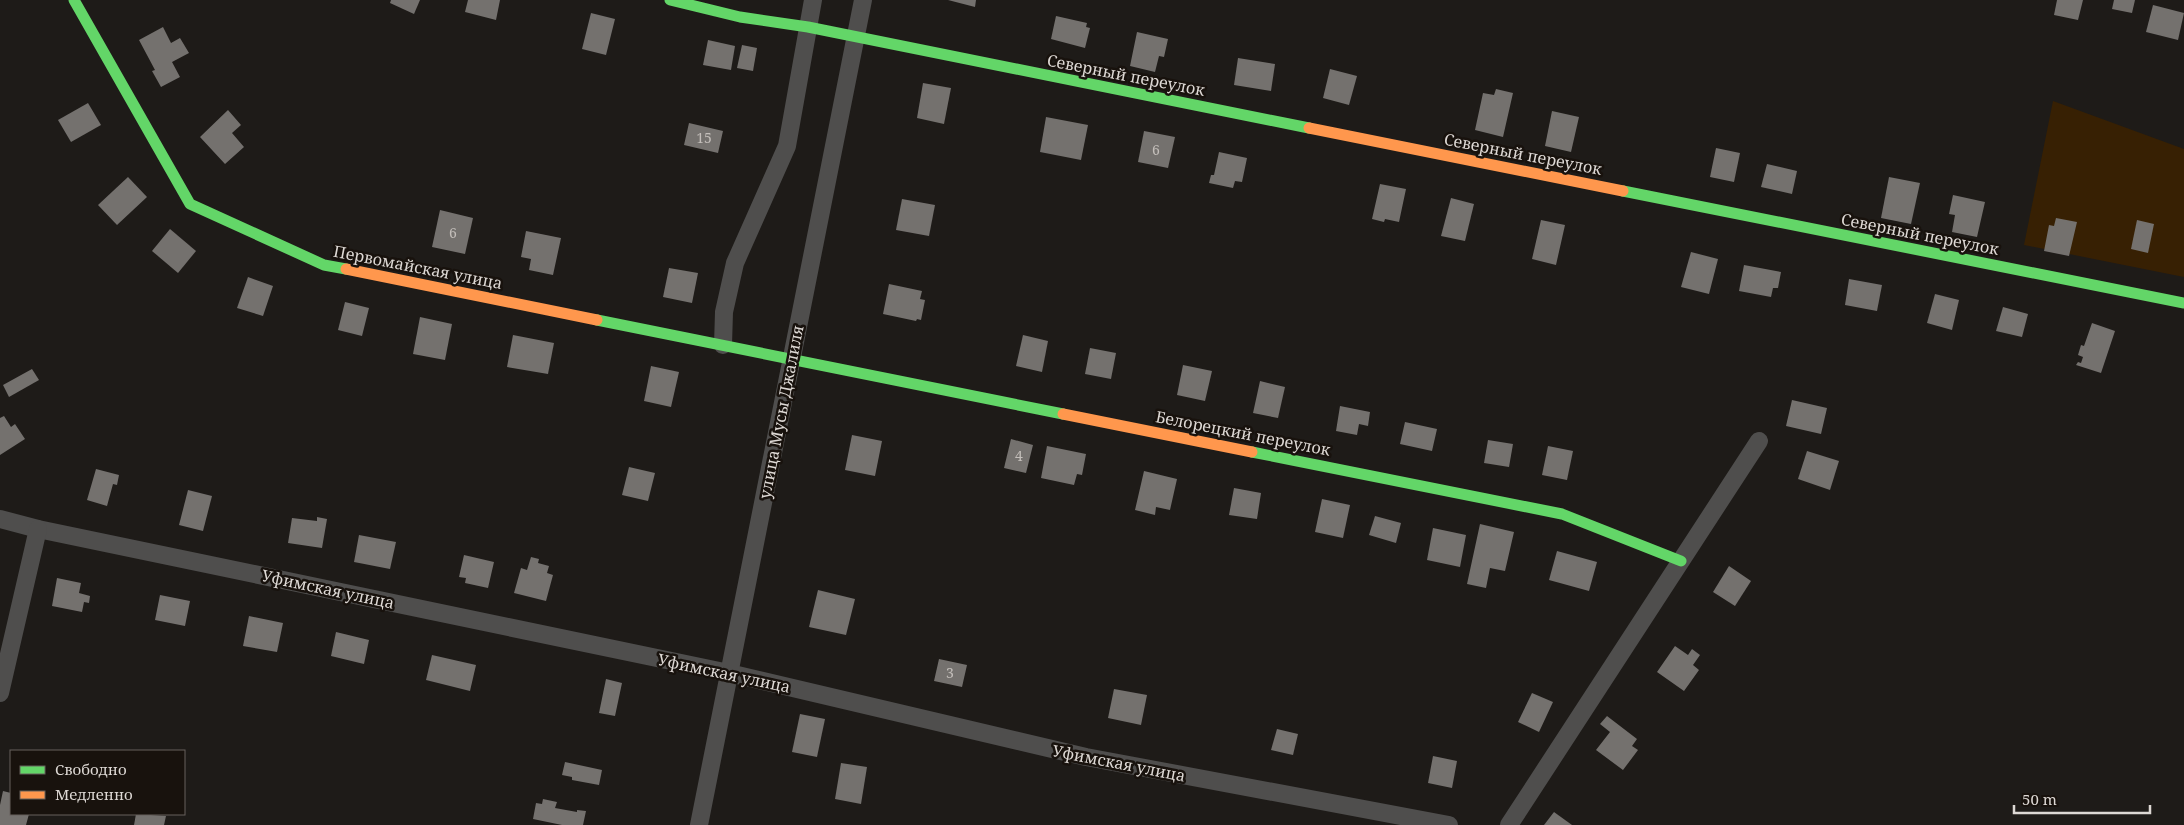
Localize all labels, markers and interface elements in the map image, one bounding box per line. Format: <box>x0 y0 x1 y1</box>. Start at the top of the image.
street label: Северный переулок <box>1045 49 1207 101</box>
house number: 15 <box>696 128 712 147</box>
street label: Северный переулок <box>1442 128 1604 180</box>
house number: 6 <box>1152 140 1160 159</box>
street label: Северный переулок <box>1839 208 2001 260</box>
house number: 6 <box>449 223 457 242</box>
street label: Первомайская улица <box>332 240 504 294</box>
street label: улица Мусы Джалиля <box>753 323 809 501</box>
street label: Белорецкий переулок <box>1154 405 1333 461</box>
house number: 4 <box>1015 446 1023 465</box>
street label: Уфимская улица <box>260 564 396 614</box>
street label: Уфимская улица <box>656 648 792 698</box>
house number: 3 <box>946 663 954 682</box>
street label: Уфимская улица <box>1051 739 1187 787</box>
legend <box>10 750 185 815</box>
text: Свободно <box>55 759 127 779</box>
scale bar <box>2014 782 2150 814</box>
text: Медленно <box>55 784 133 804</box>
text: 50 m <box>2022 789 2057 809</box>

